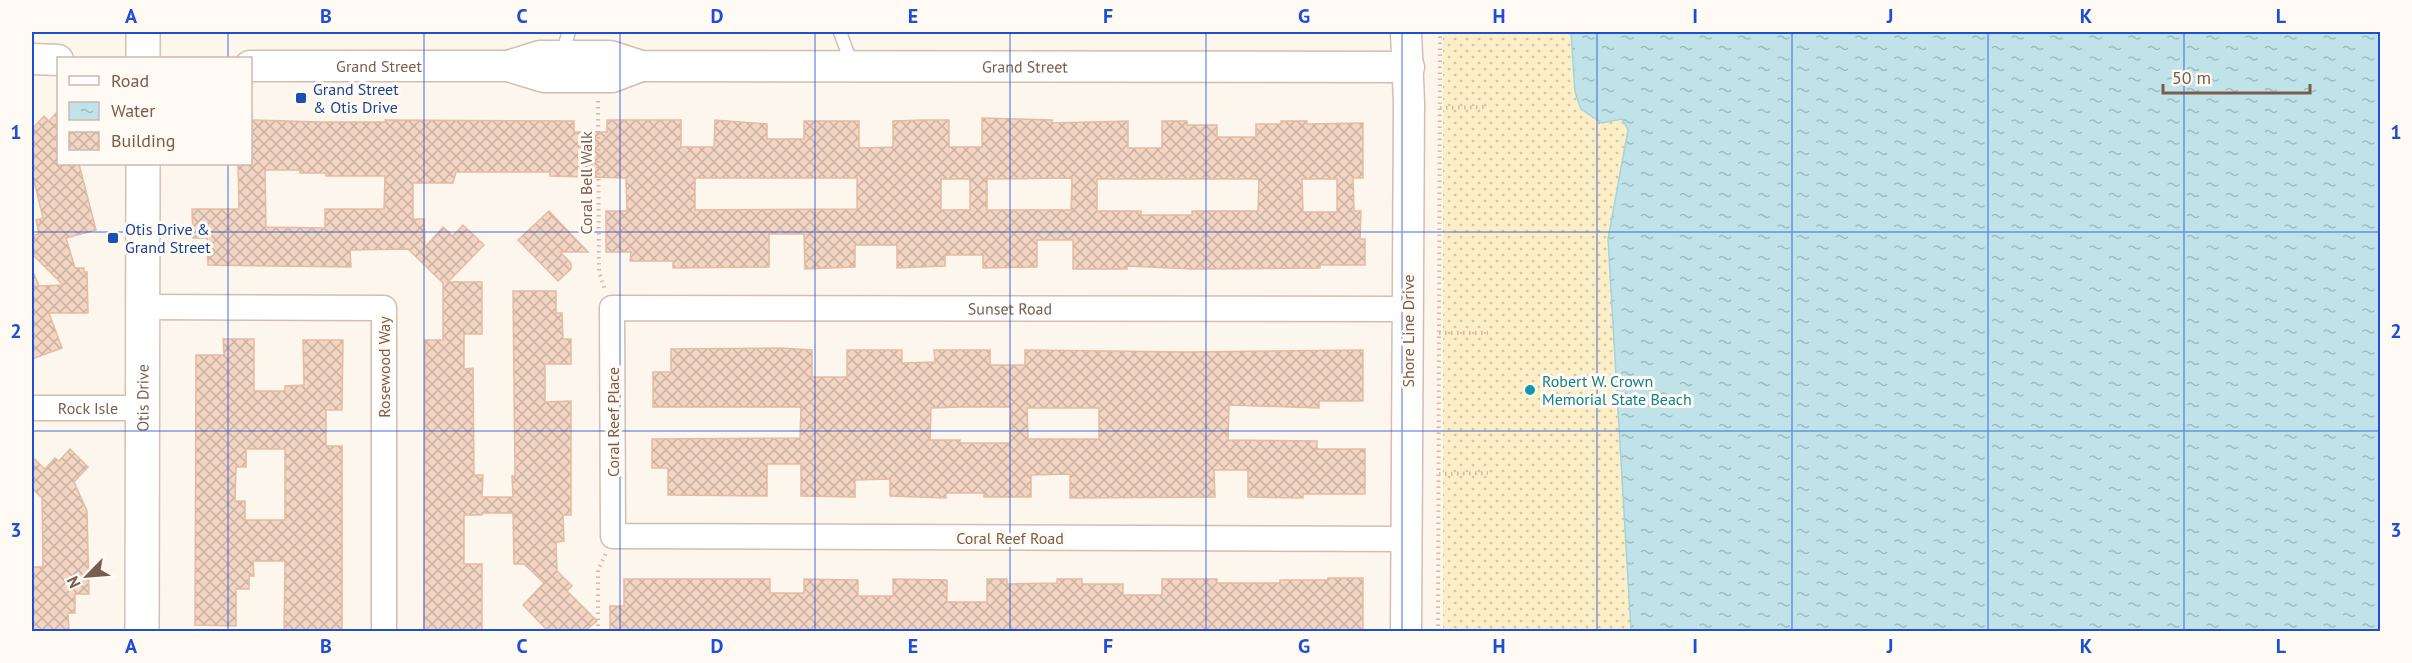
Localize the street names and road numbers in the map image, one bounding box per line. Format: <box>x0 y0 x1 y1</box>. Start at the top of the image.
street label: Grand Street <box>336 56 422 76</box>
street label: Grand Street <box>982 56 1068 77</box>
street label: Coral Bell Walk <box>576 131 596 235</box>
street label: Shore Line Drive <box>1398 274 1418 388</box>
street label: Sunset Road <box>968 298 1052 319</box>
street label: Rosewood Way <box>374 316 394 418</box>
street label: Otis Drive <box>132 364 153 432</box>
street label: Coral Reef Place <box>603 367 623 477</box>
street label: Rock Isle <box>58 398 118 418</box>
street label: Coral Reef Road <box>956 528 1064 548</box>

